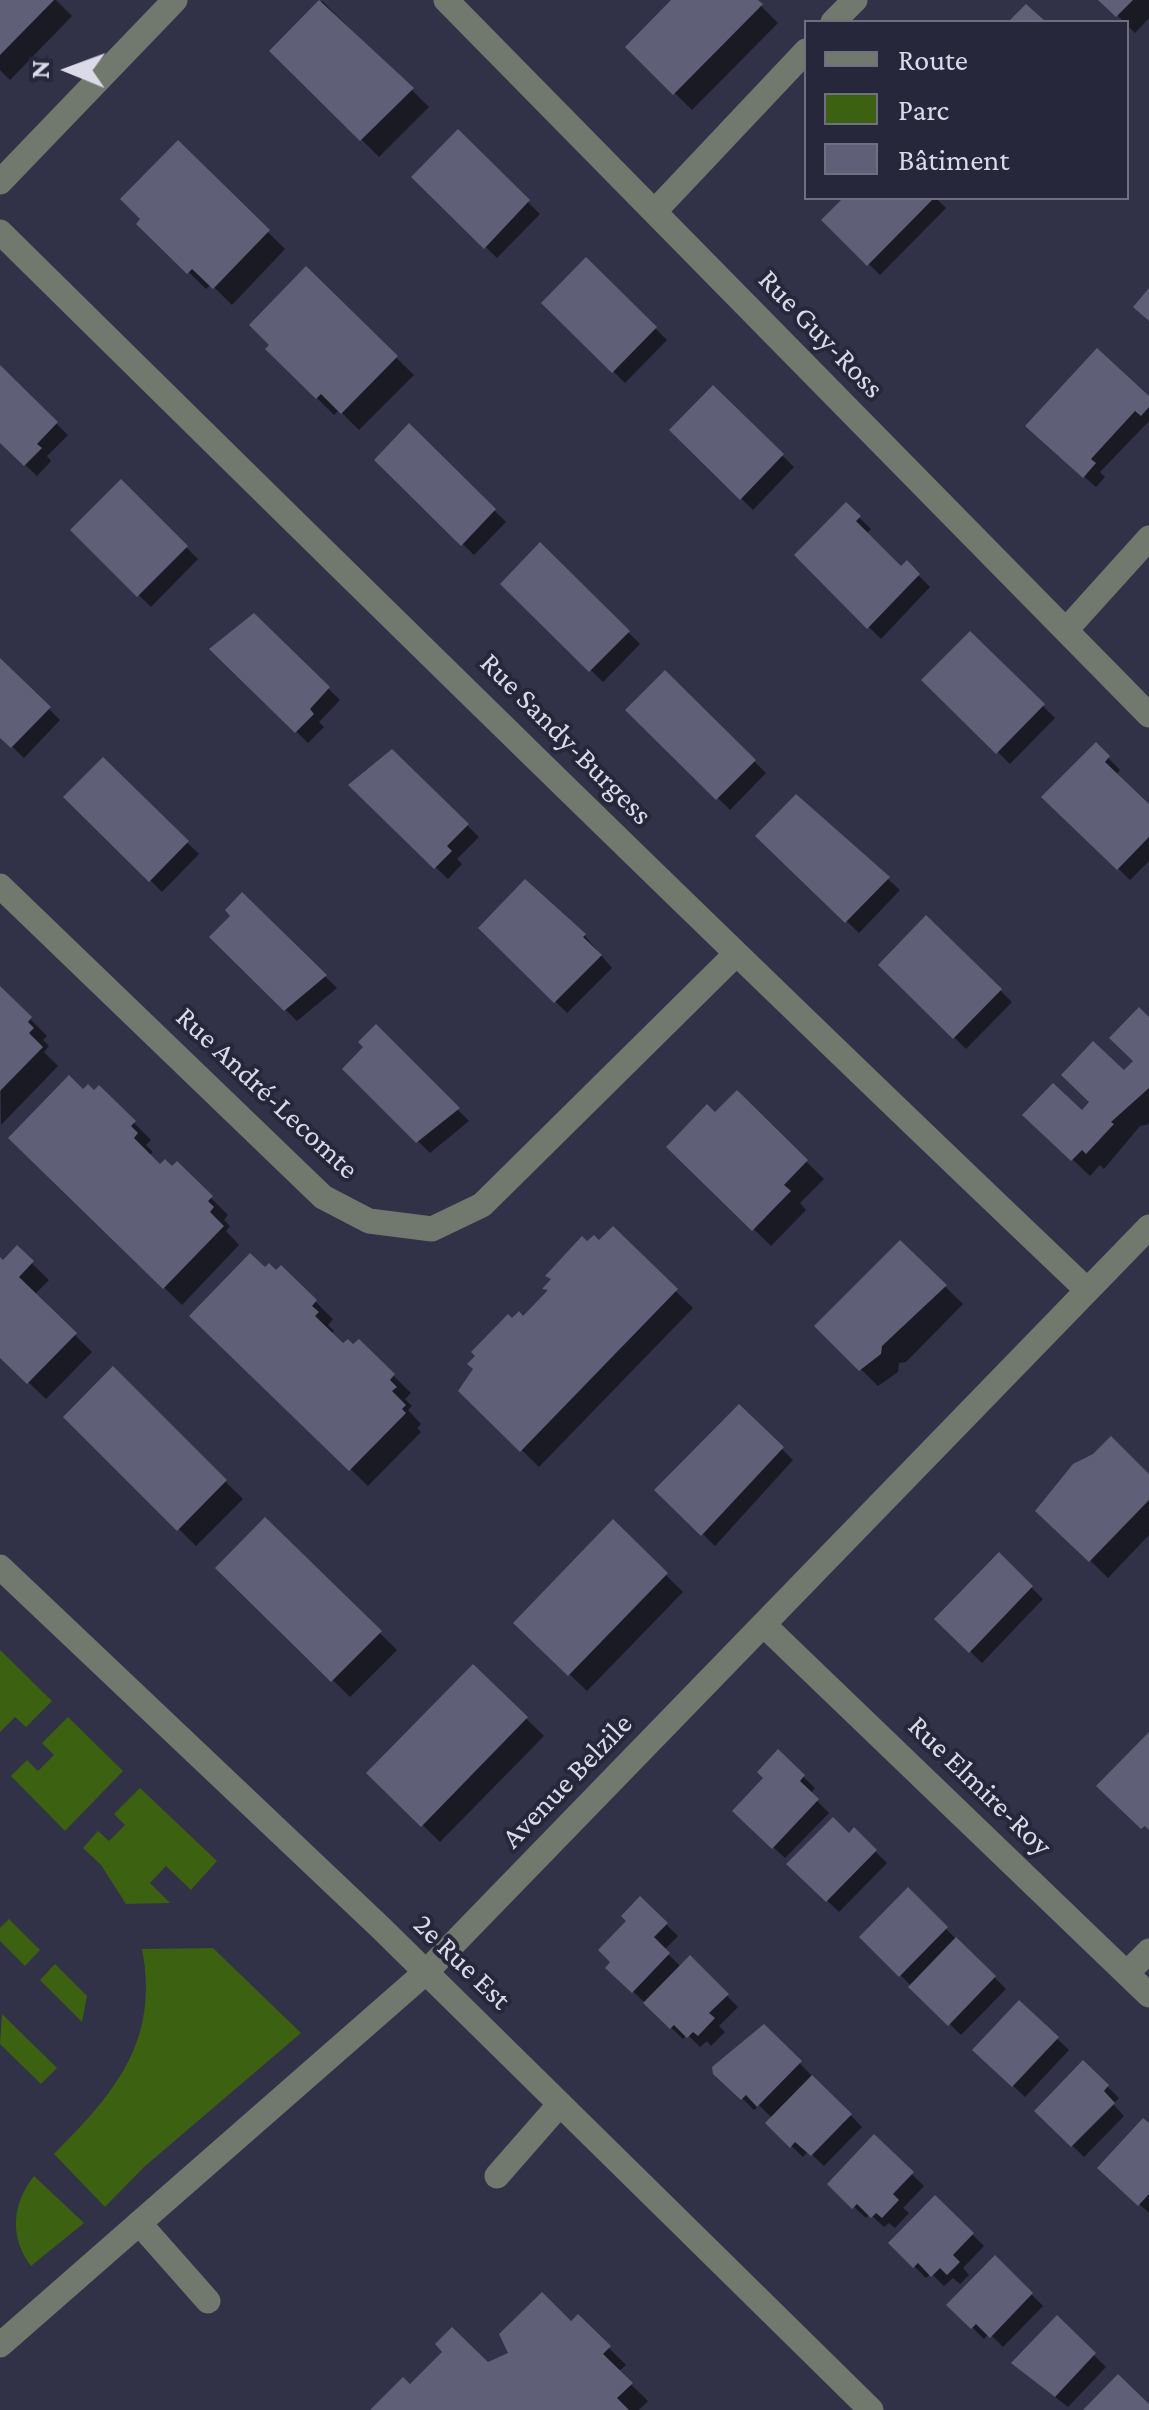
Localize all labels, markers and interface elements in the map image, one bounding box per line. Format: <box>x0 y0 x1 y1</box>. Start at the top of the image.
north arrow <box>20 20 120 120</box>
legend <box>804 20 1129 200</box>
text: Route <box>898 43 968 76</box>
text: N <box>24 60 55 79</box>
text: Parc <box>898 93 949 126</box>
text: Bâtiment <box>898 143 1009 176</box>
street label: Rue Guy-Ross <box>751 262 891 406</box>
street label: Rue Sandy-Burgess <box>472 645 660 833</box>
street label: Rue André-Lecomte <box>168 999 366 1187</box>
street label: Avenue Belzile <box>494 1706 640 1856</box>
street label: Rue Elmire-Roy <box>900 1708 1060 1864</box>
street label: 2e Rue Est <box>406 1907 518 2017</box>

